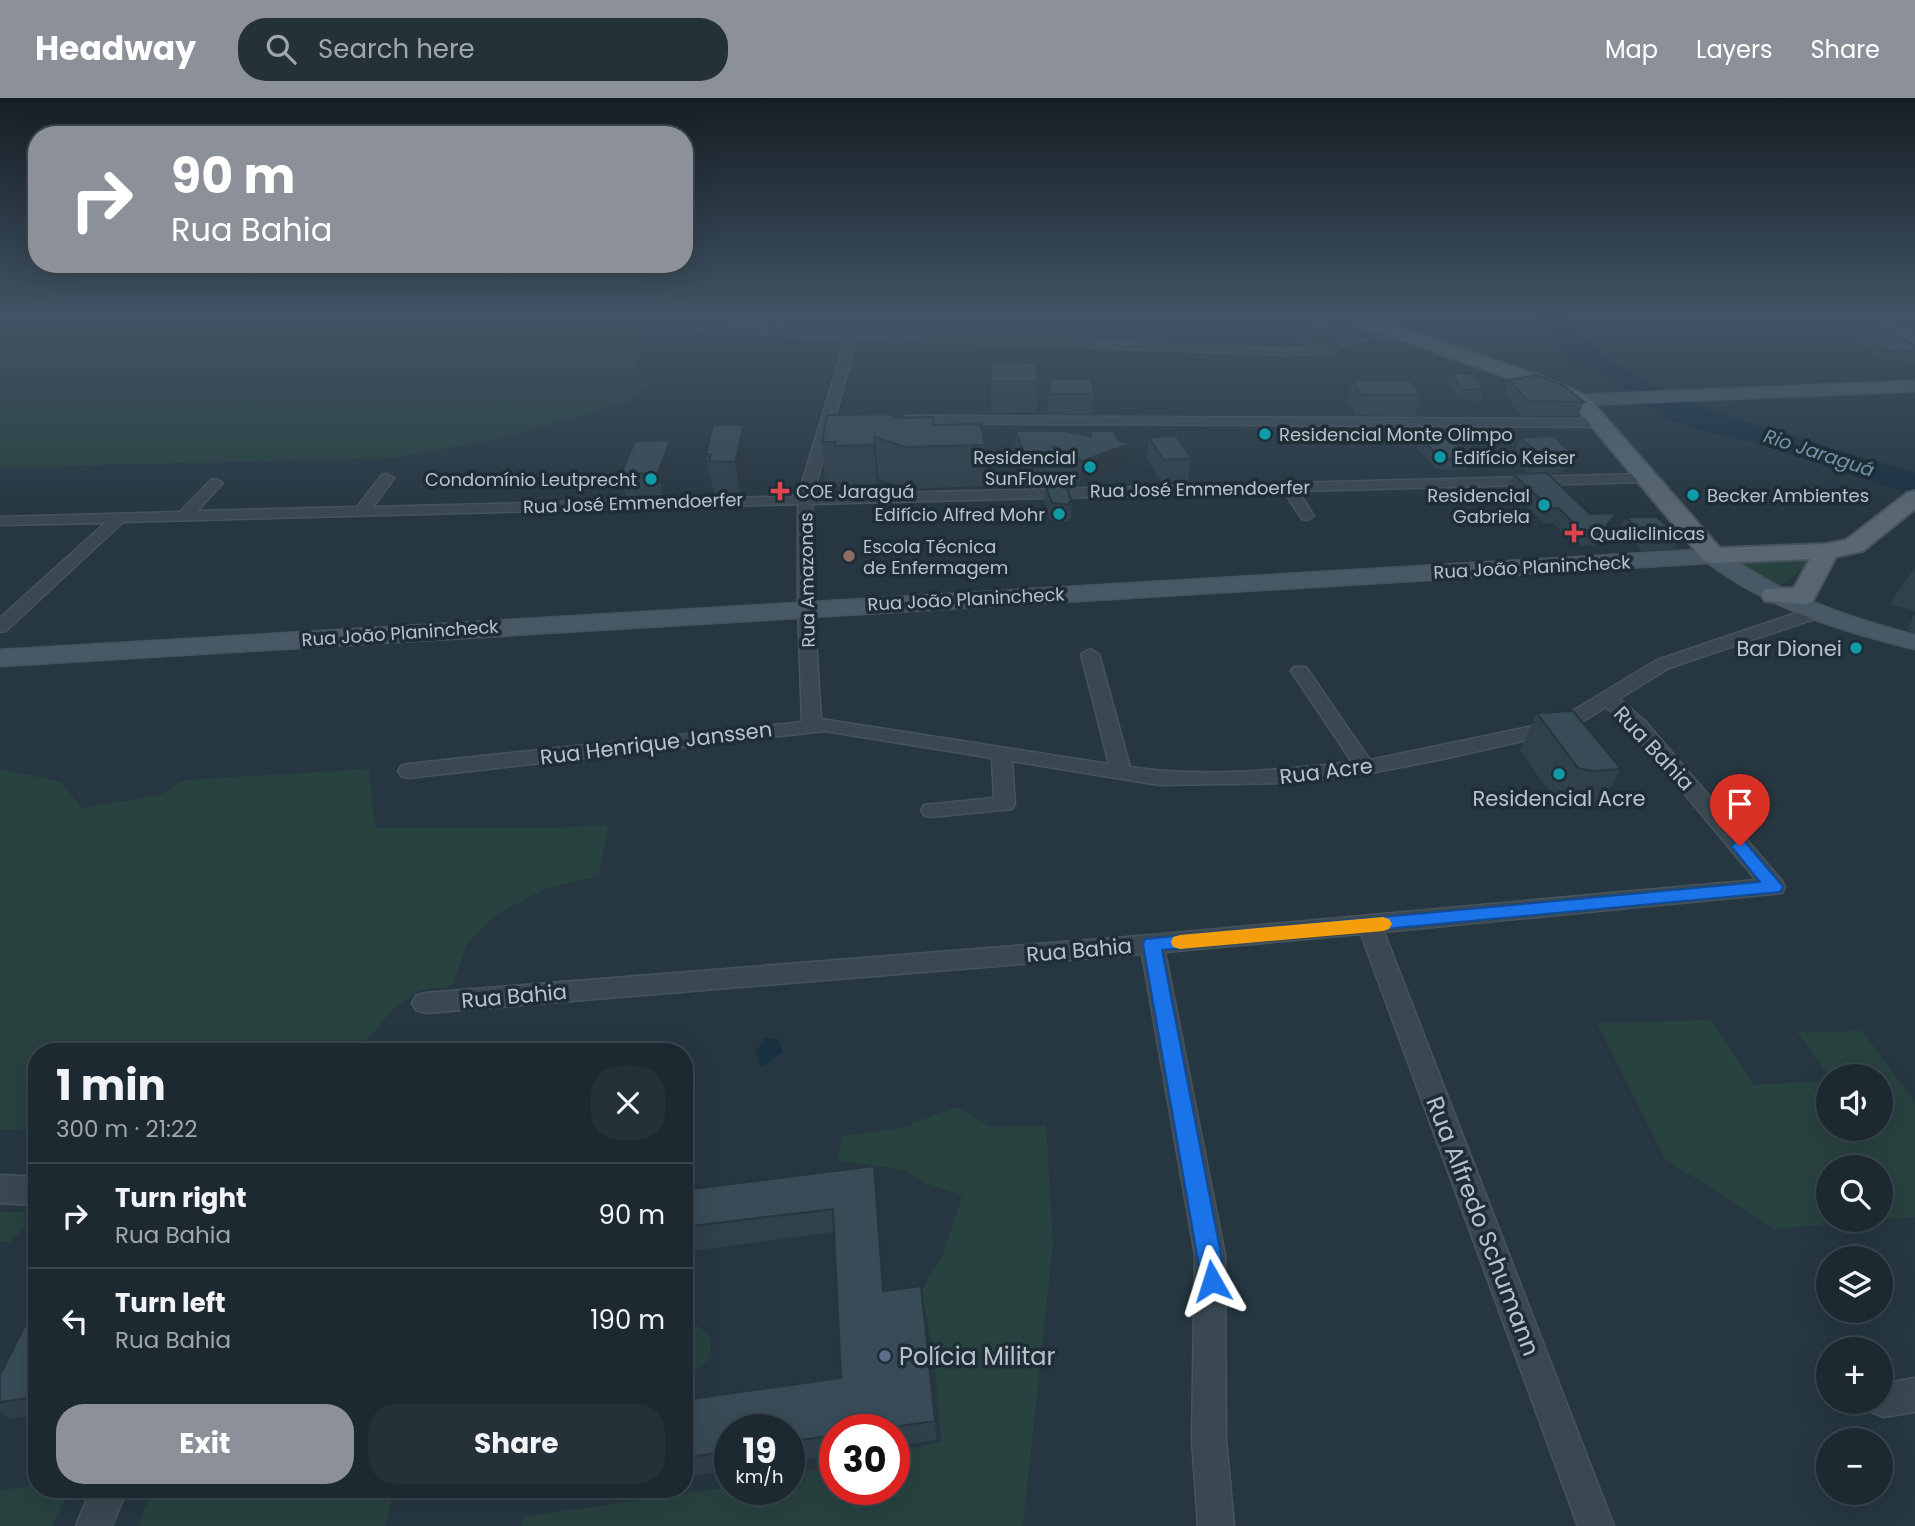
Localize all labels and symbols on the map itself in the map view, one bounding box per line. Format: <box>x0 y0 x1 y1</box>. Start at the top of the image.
place label: Residencial Monte Olimpo <box>1279 422 1513 447</box>
water label: Rio Jaraguá <box>1760 422 1878 484</box>
marker: Residencial Monte Olimpo <box>1257 426 1273 442</box>
place label: Residencial SunFlower <box>973 445 1076 491</box>
place label: Edifício Keiser <box>1454 445 1576 470</box>
marker: Edifício Keiser <box>1432 449 1448 465</box>
marker: Residencial SunFlower <box>1082 459 1098 475</box>
place label: Condomínio Leutprecht <box>425 467 637 492</box>
marker: Condomínio Leutprecht <box>643 471 659 487</box>
street label: Rua José Emmendoerfer <box>1090 475 1311 503</box>
place label: COE Jaraguá <box>796 479 915 504</box>
marker: COE Jaraguá <box>770 481 790 501</box>
place label: Residencial Gabriela <box>1427 483 1530 529</box>
place label: Becker Ambientes <box>1707 483 1869 508</box>
street label: Rua José Emmendoerfer <box>523 487 744 519</box>
marker: Becker Ambientes <box>1685 487 1701 503</box>
marker: Residencial Gabriela <box>1536 497 1552 513</box>
place label: Edifício Alfred Mohr <box>875 502 1045 527</box>
marker: Edifício Alfred Mohr <box>1051 506 1067 522</box>
street label: Rua Amazonas <box>793 512 821 648</box>
place label: Qualiclinicas <box>1590 521 1705 546</box>
marker: Qualiclinicas <box>1564 523 1584 543</box>
place label: Escola Técnica de Enfermagem <box>863 534 1008 580</box>
marker: Escola Técnica de Enfermagem <box>841 548 857 564</box>
street label: Rua João Planincheck <box>1433 549 1632 585</box>
street label: Rua João Planincheck <box>867 581 1066 617</box>
street label: Rua João Planincheck <box>301 614 500 652</box>
place label: Bar Dionei <box>1736 634 1842 663</box>
marker: Bar Dionei <box>1848 640 1864 656</box>
street label: Rua Bahia <box>1607 699 1701 797</box>
street label: Rua Henrique Janssen <box>538 714 774 772</box>
street label: Rua Acre <box>1278 751 1374 791</box>
marker: Residencial Acre <box>1551 766 1567 782</box>
pin <box>1710 774 1770 846</box>
place label: Residencial Acre <box>1472 784 1646 813</box>
street label: Rua Bahia <box>1025 931 1133 969</box>
street label: Rua Bahia <box>460 977 568 1015</box>
street label: Rua Alfredo Schumann <box>1418 1092 1548 1360</box>
position arrow <box>1175 1244 1249 1318</box>
place label: Polícia Militar <box>899 1340 1056 1373</box>
marker: Polícia Militar <box>877 1348 893 1364</box>
speed limit sign: 30 <box>819 1414 910 1505</box>

